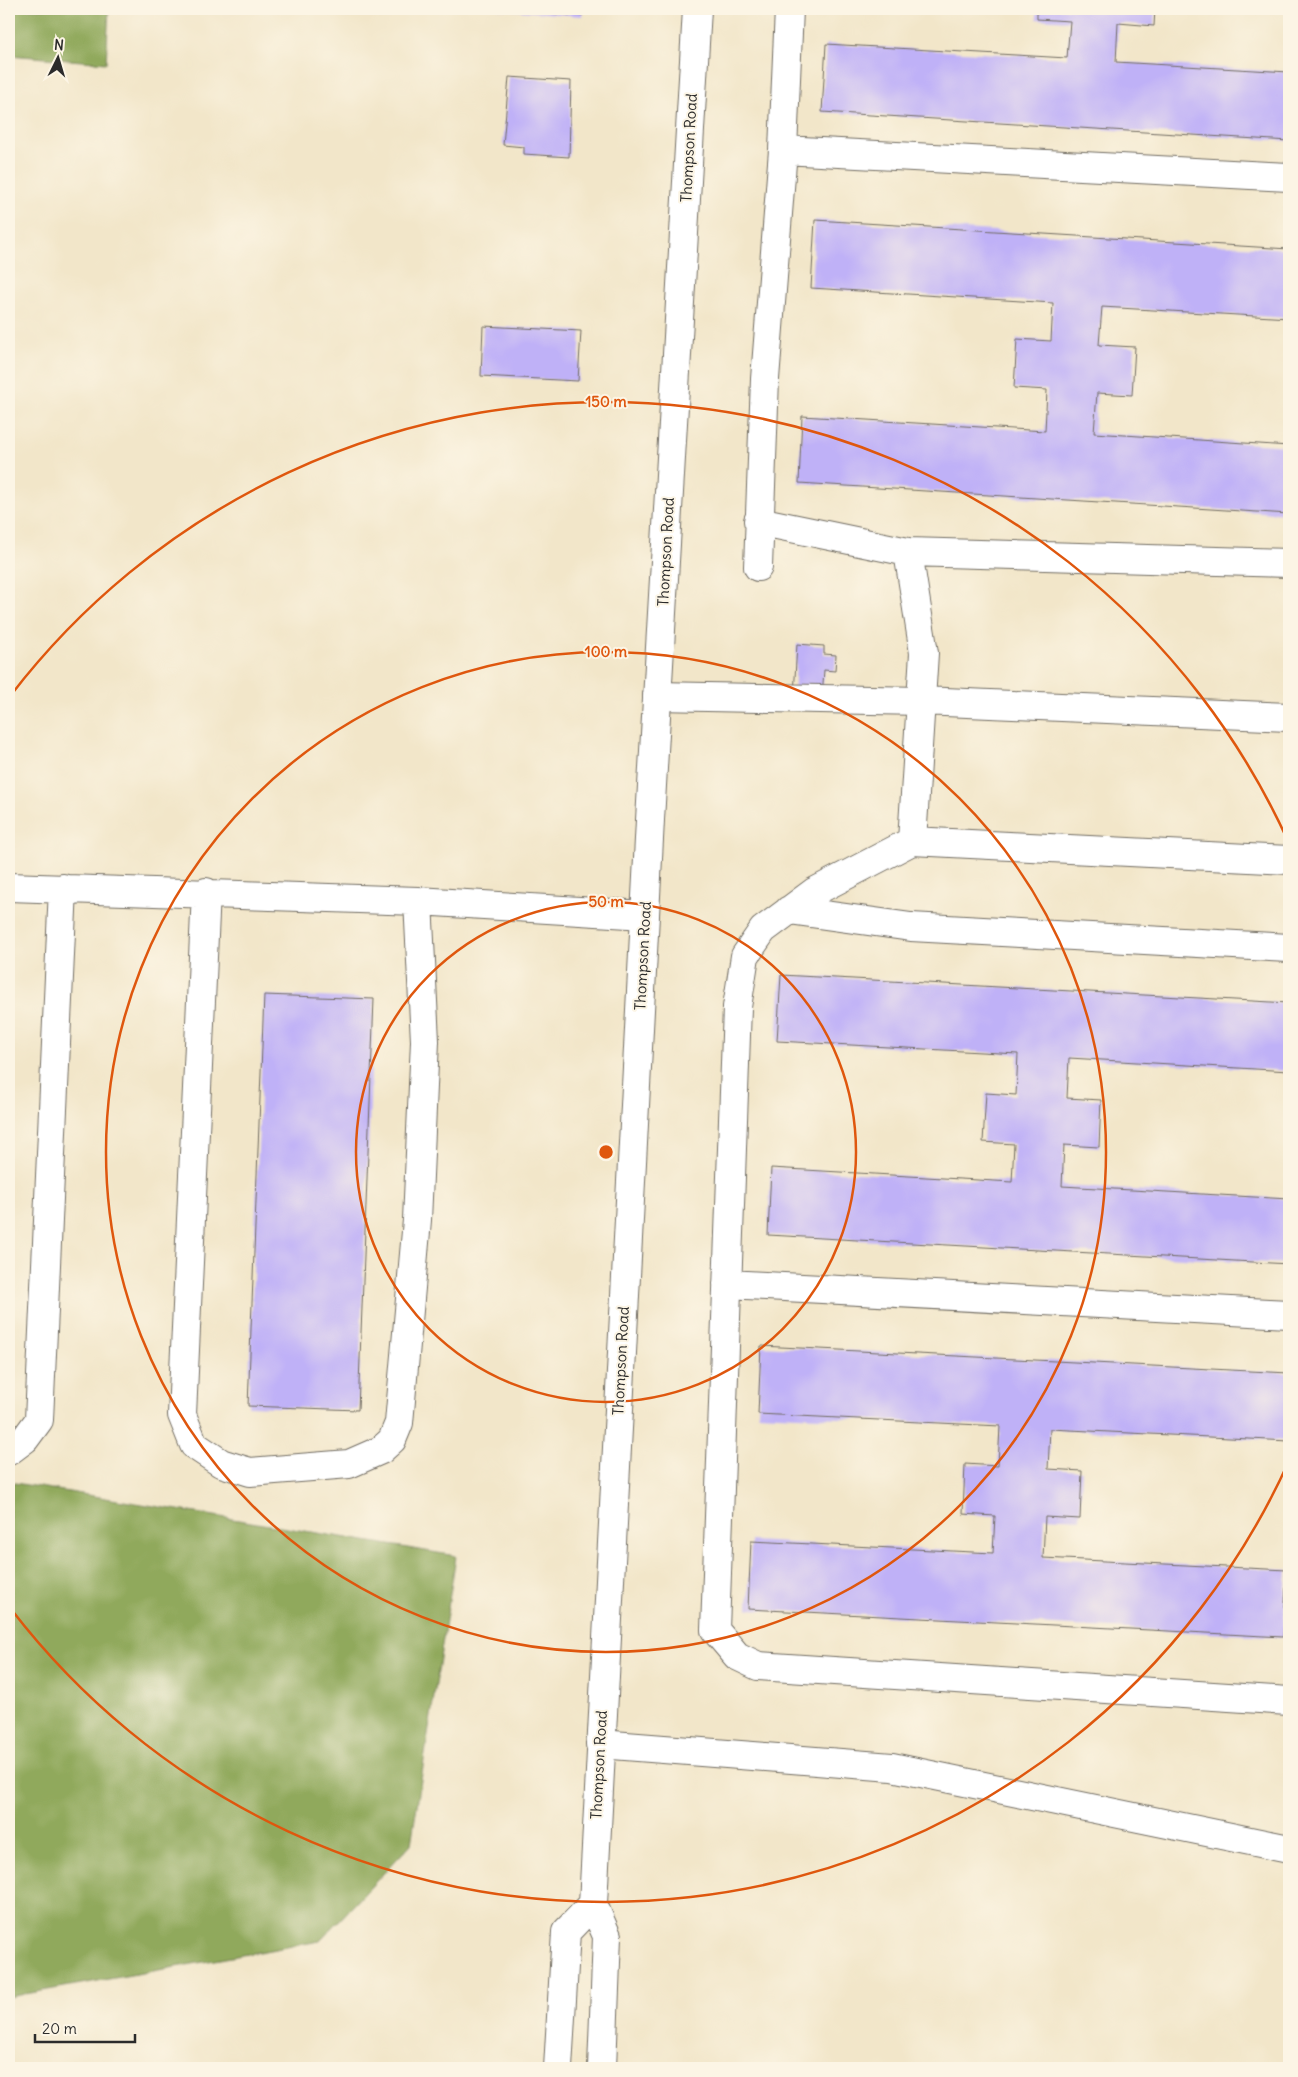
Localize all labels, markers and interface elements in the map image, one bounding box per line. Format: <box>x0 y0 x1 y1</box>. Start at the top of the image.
north arrow <box>32 32 82 82</box>
text: N <box>54 36 65 54</box>
street label: Thompson Road <box>676 93 701 203</box>
text: 150 m <box>585 392 627 411</box>
street label: Thompson Road <box>653 497 678 607</box>
text: 100 m <box>585 642 627 661</box>
text: 50 m <box>588 892 624 911</box>
street label: Thompson Road <box>630 901 655 1011</box>
centre of rings <box>597 1143 615 1161</box>
street label: Thompson Road <box>608 1306 633 1416</box>
street label: Thompson Road <box>586 1710 611 1820</box>
scale bar <box>35 2012 135 2044</box>
text: 20 m <box>42 2019 77 2038</box>

